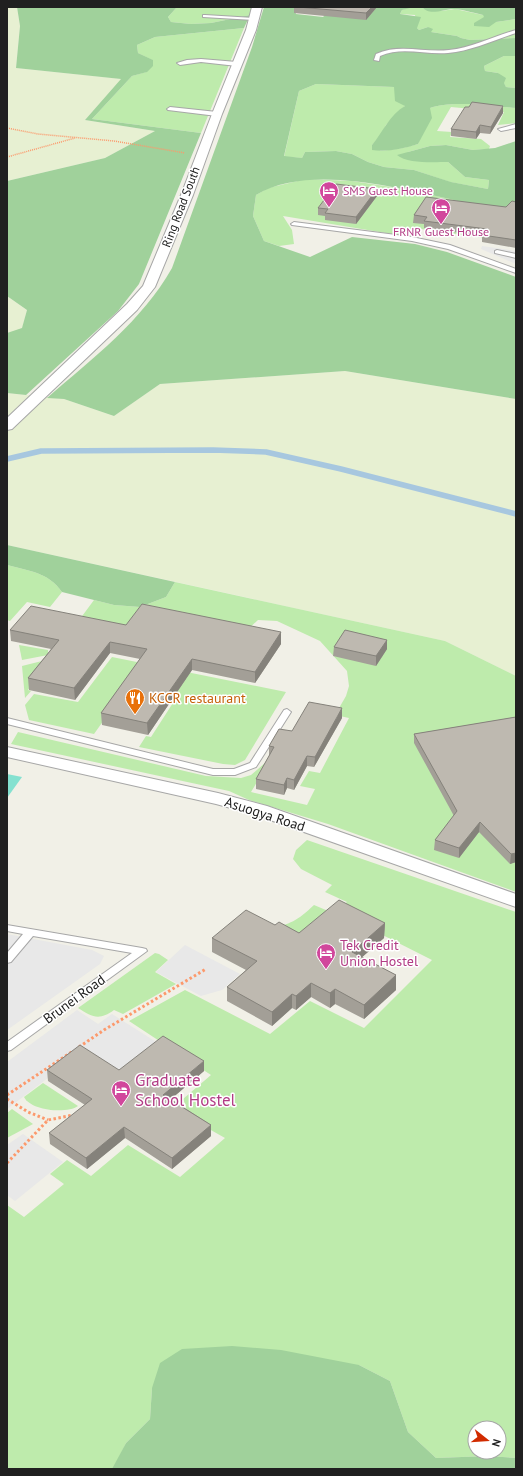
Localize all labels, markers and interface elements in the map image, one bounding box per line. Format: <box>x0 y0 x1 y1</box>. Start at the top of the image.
street label: Ring Road South <box>158 164 203 249</box>
hotel icon: SMS Guest House <box>318 180 340 208</box>
place label: SMS Guest House <box>343 183 433 198</box>
hotel icon: FRNR Guest House <box>430 197 452 225</box>
place label: FRNR Guest House <box>393 224 489 239</box>
restaurant icon: KCCR restaurant <box>124 687 146 715</box>
place label: KCCR restaurant <box>149 689 246 707</box>
street label: Asuogya Road <box>223 793 307 835</box>
place label: Tek Credit Union Hostel <box>340 936 418 970</box>
hotel icon: Tek Credit Union Hostel <box>315 942 337 970</box>
street label: Brunei Road <box>39 970 109 1028</box>
place label: Graduate School Hostel <box>135 1069 236 1111</box>
hotel icon: Graduate School Hostel <box>110 1079 132 1107</box>
north arrow <box>467 1420 507 1460</box>
text: N <box>489 1437 504 1448</box>

